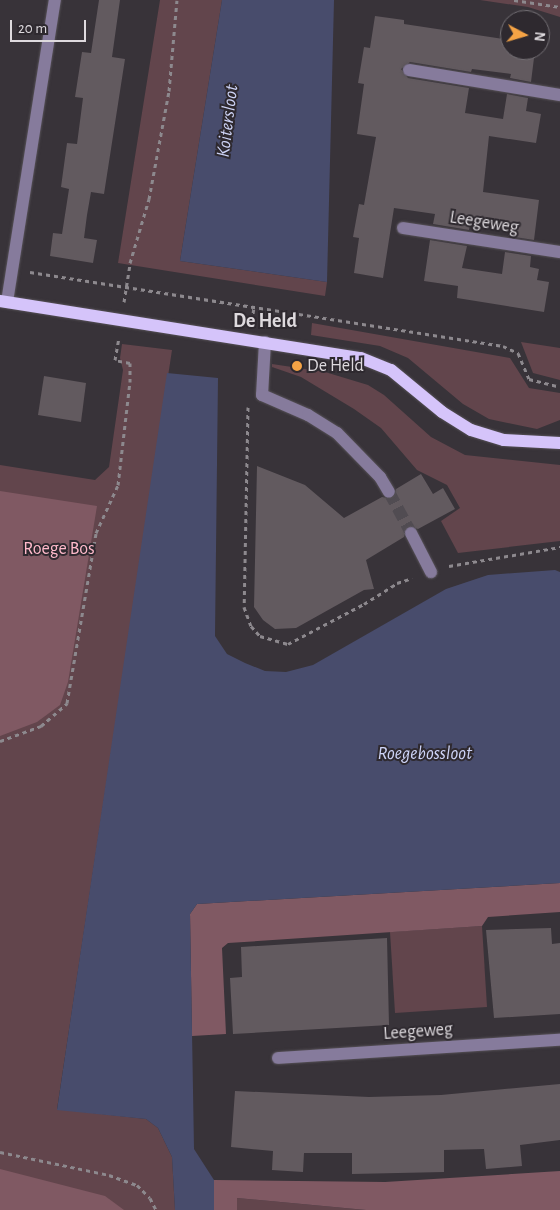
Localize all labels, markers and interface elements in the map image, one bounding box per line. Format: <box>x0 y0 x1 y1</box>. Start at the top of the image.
scale bar <box>12 10 89 42</box>
north arrow <box>500 10 550 60</box>
text: 20 m <box>18 21 47 36</box>
text: N <box>531 31 546 42</box>
water label: Koitersloot <box>212 83 244 159</box>
street label: Leegeweg <box>448 207 520 239</box>
district label: De Held <box>233 309 297 333</box>
place label: De Held <box>307 355 364 377</box>
marker: De Held <box>291 360 303 372</box>
park label: Roege Bos <box>23 538 95 560</box>
water label: Roegebossloot <box>378 743 472 765</box>
street label: Leegeweg <box>383 1019 453 1045</box>

